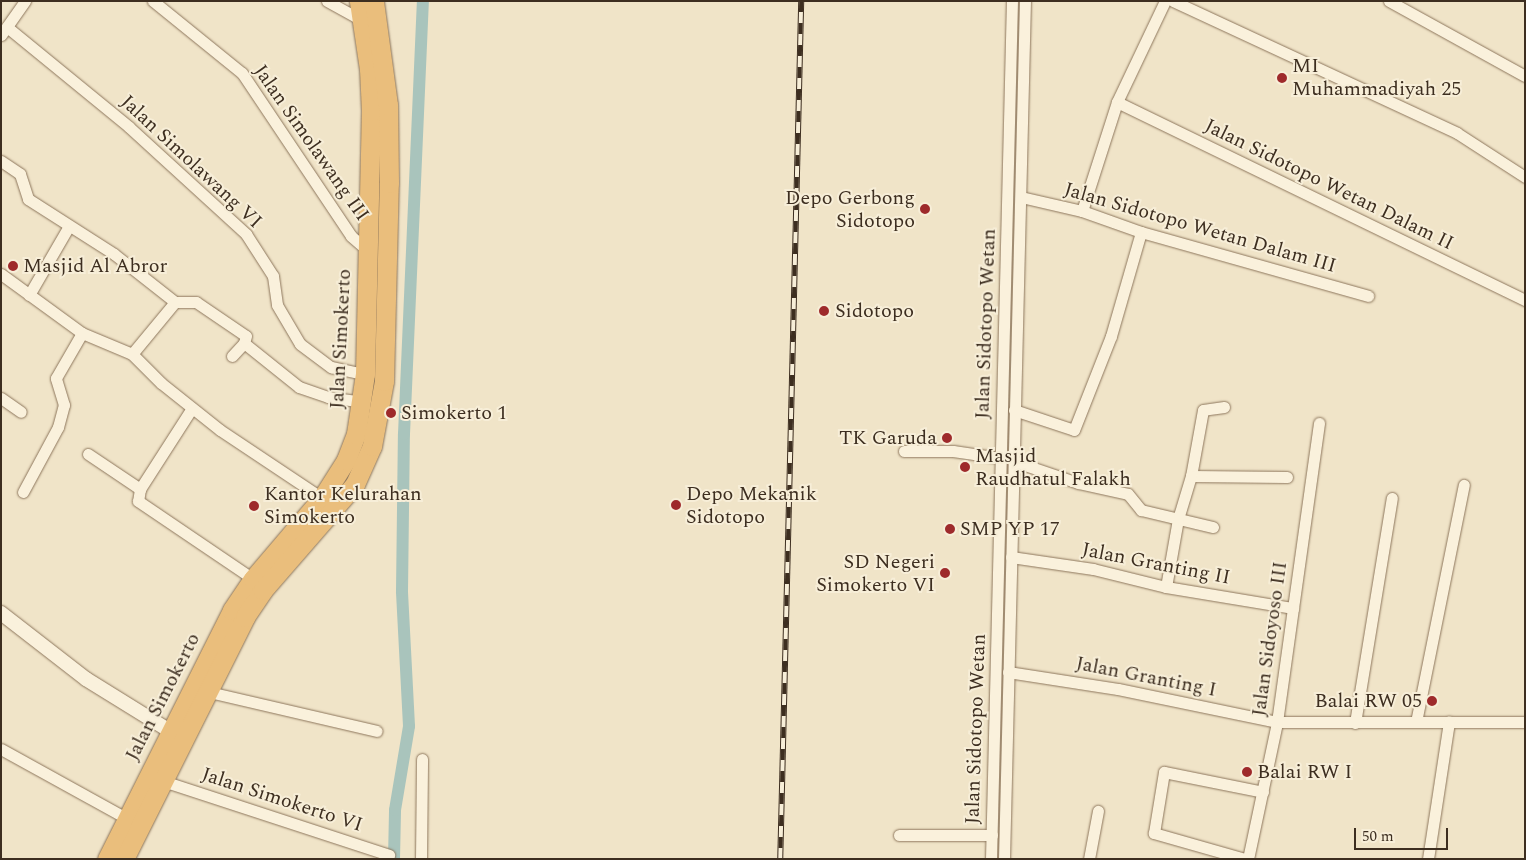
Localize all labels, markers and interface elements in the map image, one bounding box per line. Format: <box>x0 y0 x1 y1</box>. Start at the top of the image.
place label: MI Muhammadiyah 25 <box>1292 54 1461 101</box>
street label: Jalan Simolawang III <box>248 60 374 226</box>
marker: MI Muhammadiyah 25 <box>1276 72 1288 84</box>
street label: Jalan Simolawang VI <box>115 90 267 234</box>
street label: Jalan Sidotopo Wetan Dalam II <box>1201 114 1457 256</box>
street label: Jalan Sidotopo Wetan Dalam III <box>1061 178 1339 278</box>
place label: Depo Gerbong Sidotopo <box>785 186 915 233</box>
marker: Depo Gerbong Sidotopo <box>919 203 931 215</box>
street label: Jalan Sidotopo Wetan <box>971 228 1001 420</box>
place label: Masjid Al Abror <box>23 254 167 278</box>
marker: Masjid Al Abror <box>7 260 19 272</box>
street label: Jalan Simokerto <box>325 268 357 410</box>
place label: Sidotopo <box>835 299 914 323</box>
marker: Sidotopo <box>817 304 831 318</box>
place label: Simokerto 1 <box>401 401 507 425</box>
marker: Simokerto 1 <box>385 407 397 419</box>
place label: TK Garuda <box>839 426 937 450</box>
marker: TK Garuda <box>941 432 953 444</box>
place label: Masjid Raudhatul Falakh <box>975 444 1131 491</box>
marker: Masjid Raudhatul Falakh <box>959 461 971 473</box>
place label: Kantor Kelurahan Simokerto <box>264 482 422 529</box>
place label: Depo Mekanik Sidotopo <box>686 482 817 529</box>
marker: Depo Mekanik Sidotopo <box>670 499 682 511</box>
marker: Kantor Kelurahan Simokerto <box>248 500 260 512</box>
place label: SMP YP 17 <box>960 517 1060 541</box>
marker: SMP YP 17 <box>944 523 956 535</box>
street label: Jalan Granting II <box>1080 538 1232 590</box>
place label: SD Negeri Simokerto VI <box>816 550 935 597</box>
street label: Jalan Sidoyoso III <box>1247 560 1293 718</box>
marker: SD Negeri Simokerto VI <box>939 567 951 579</box>
street label: Jalan Simokerto <box>120 629 206 765</box>
street label: Jalan Sidotopo Wetan <box>961 633 991 825</box>
street label: Jalan Granting I <box>1074 652 1218 702</box>
place label: Balai RW 05 <box>1315 689 1422 713</box>
marker: Balai RW 05 <box>1426 695 1438 707</box>
place label: Balai RW I <box>1257 760 1352 784</box>
street label: Jalan Simokerto VI <box>198 763 366 837</box>
marker: Balai RW I <box>1241 766 1253 778</box>
scale bar <box>1356 818 1450 850</box>
text: 50 m <box>1362 825 1394 848</box>

